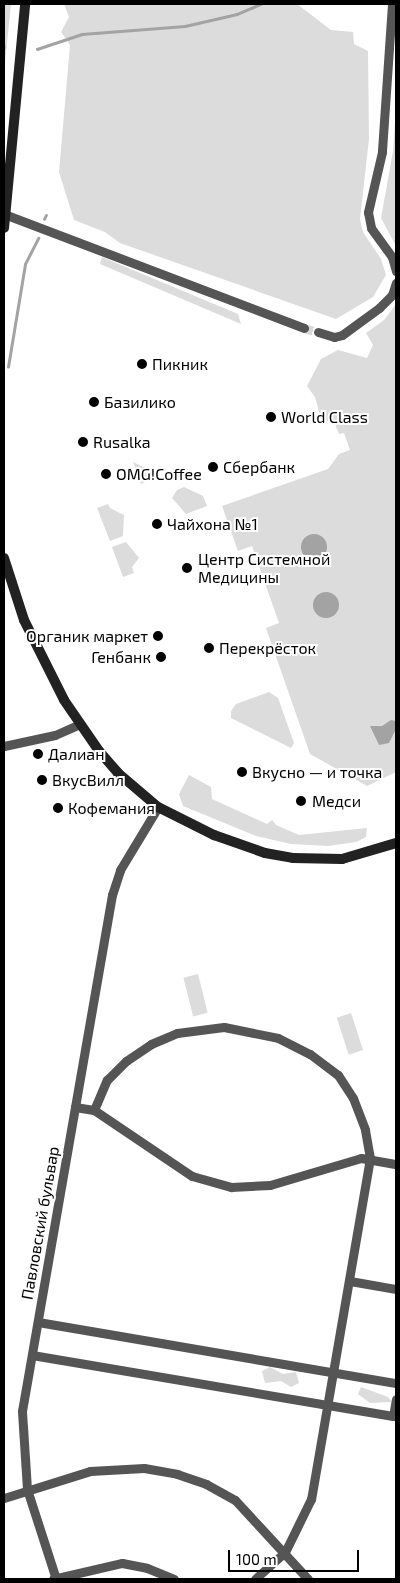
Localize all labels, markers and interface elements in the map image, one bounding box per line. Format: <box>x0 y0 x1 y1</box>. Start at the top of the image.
place label: Пикник <box>152 354 208 374</box>
marker: Пикник <box>136 358 148 370</box>
place label: Базилико <box>104 392 176 412</box>
marker: Базилико <box>88 396 100 408</box>
place label: World Class <box>281 407 368 427</box>
marker: World Class <box>265 411 277 423</box>
place label: Rusalka <box>93 432 151 452</box>
marker: Rusalka <box>77 436 89 448</box>
place label: Сбербанк <box>223 457 295 477</box>
marker: Сбербанк <box>207 461 219 473</box>
place label: OMG!Coffee <box>116 464 202 484</box>
marker: OMG!Coffee <box>100 468 112 480</box>
place label: Чайхона №1 <box>167 514 258 534</box>
marker: Чайхона №1 <box>151 518 163 530</box>
place label: Центр Системной Медицины <box>198 549 330 587</box>
marker: Центр Системной Медицины <box>180 561 194 575</box>
place label: Органик маркет <box>26 626 148 646</box>
marker: Органик маркет <box>152 630 164 642</box>
place label: Перекрёсток <box>219 638 316 658</box>
marker: Перекрёсток <box>203 642 215 654</box>
place label: Генбанк <box>91 647 151 667</box>
marker: Генбанк <box>155 651 167 663</box>
place label: Далиан <box>48 744 104 764</box>
marker: Далиан <box>32 748 44 760</box>
place label: Вкусно — и точка <box>252 762 382 782</box>
marker: Вкусно — и точка <box>236 766 248 778</box>
place label: ВкусВилл <box>52 770 124 790</box>
marker: ВкусВилл <box>36 774 48 786</box>
place label: Медси <box>312 791 361 811</box>
marker: Медси <box>294 794 308 808</box>
place label: Кофемания <box>68 798 155 818</box>
marker: Кофемания <box>52 802 64 814</box>
street label: Павловский бульвар <box>17 1145 63 1301</box>
scale bar <box>230 1540 361 1572</box>
text: 100 m <box>236 1550 277 1568</box>

